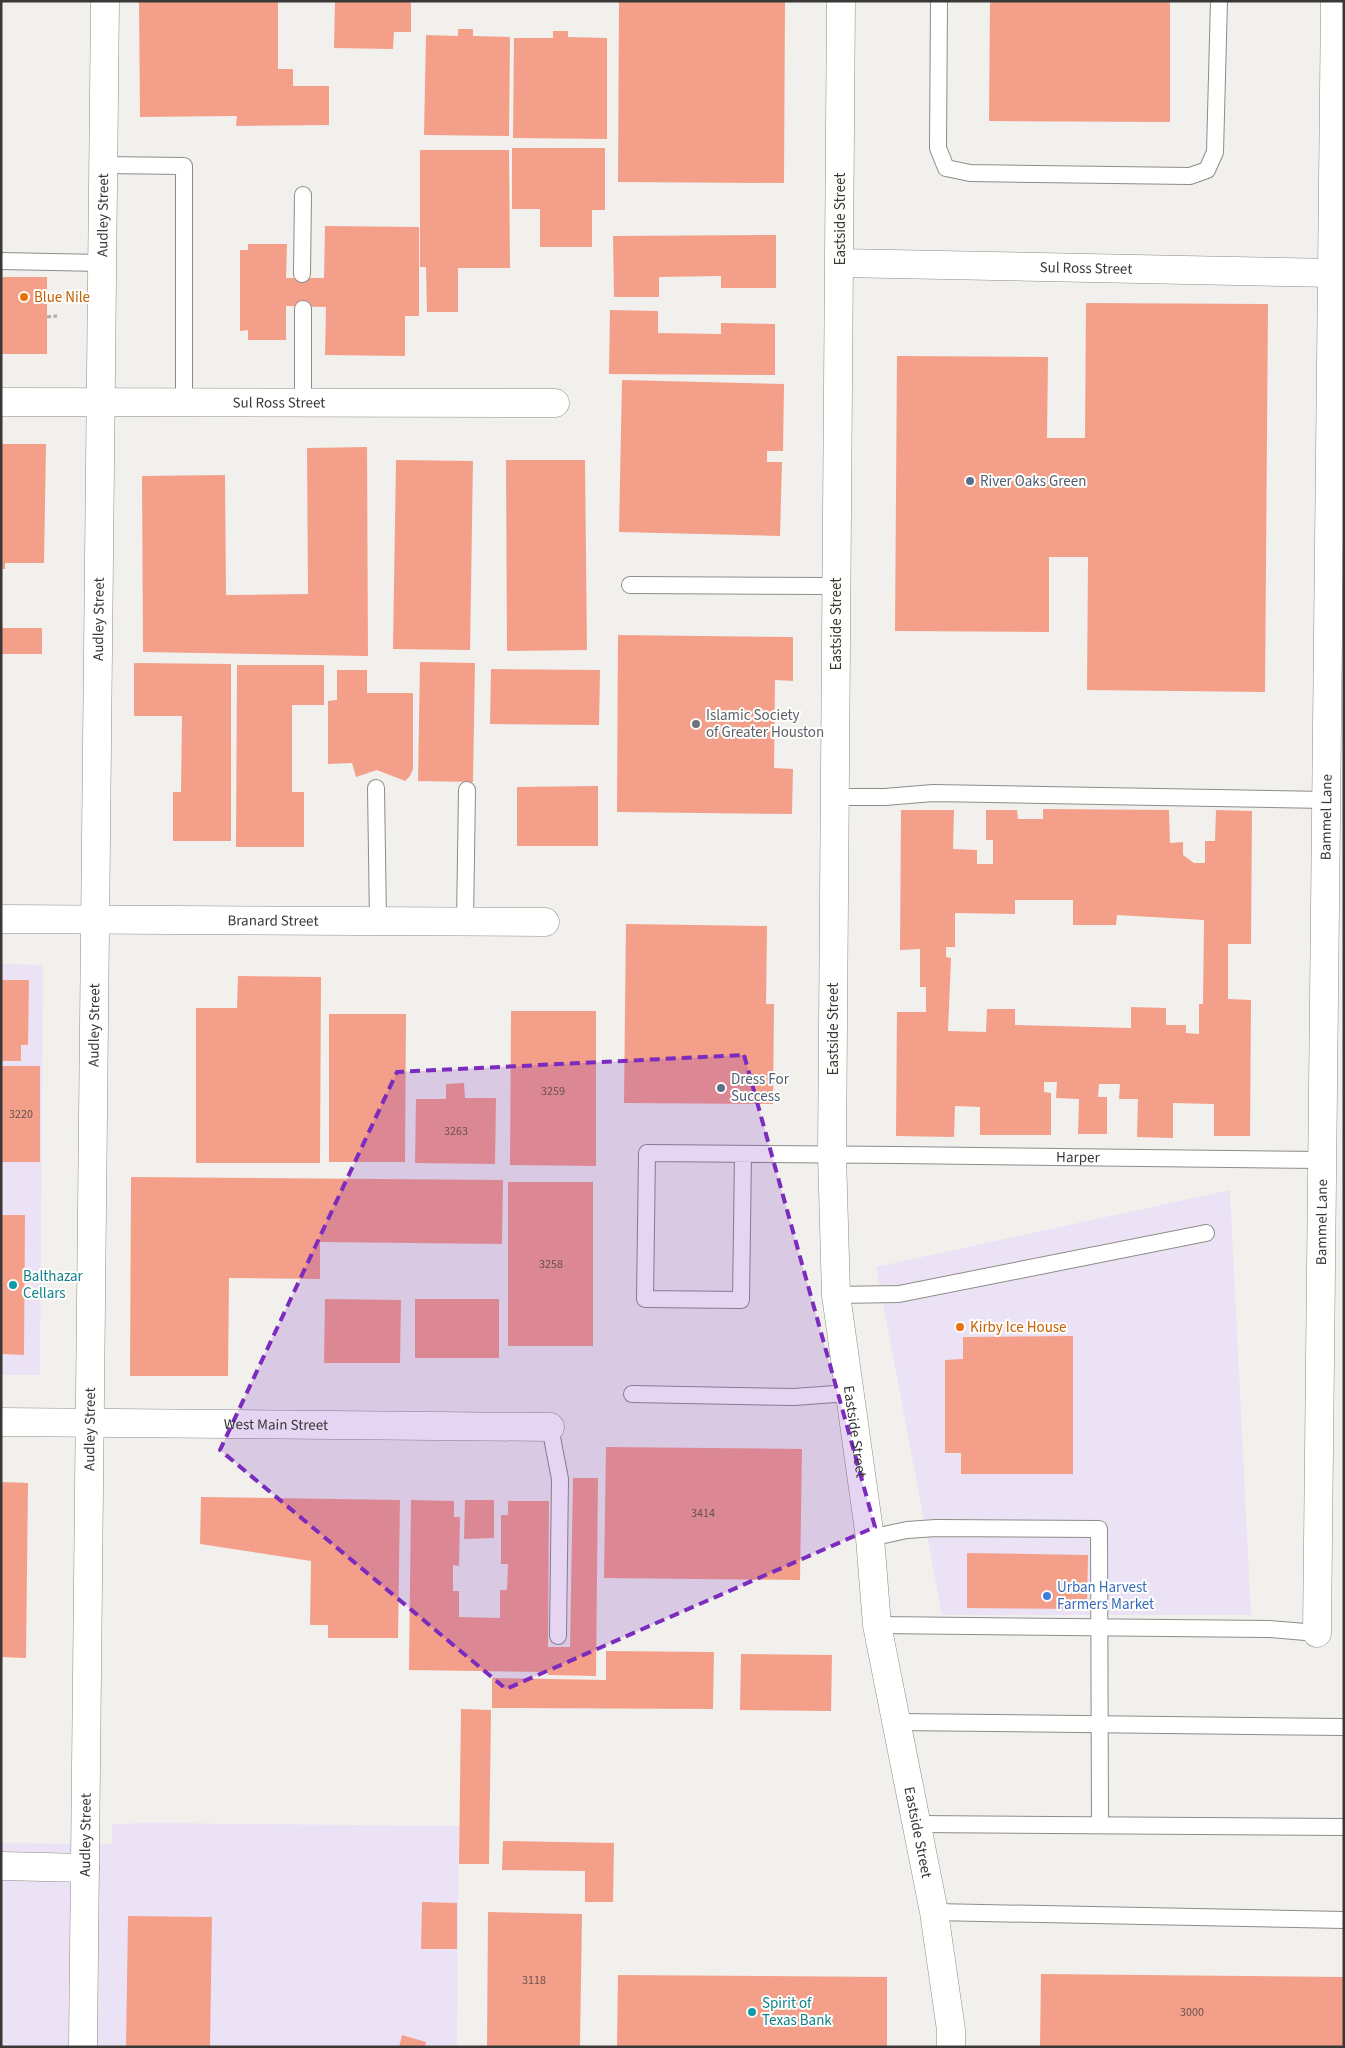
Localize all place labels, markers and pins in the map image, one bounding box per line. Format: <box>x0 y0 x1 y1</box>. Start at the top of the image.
place label: Blue Nile <box>34 287 90 308</box>
marker: Blue Nile <box>18 291 30 303</box>
place label: River Oaks Green <box>980 471 1086 492</box>
marker: River Oaks Green <box>964 475 976 487</box>
place label: Islamic Society of Greater Houston <box>706 705 824 743</box>
marker: Islamic Society of Greater Houston <box>690 718 702 730</box>
place label: Dress For Success <box>731 1069 790 1107</box>
marker: Dress For Success <box>715 1082 727 1094</box>
place label: Balthazar Cellars <box>23 1266 84 1304</box>
marker: Balthazar Cellars <box>7 1279 19 1291</box>
place label: Kirby Ice House <box>970 1317 1067 1338</box>
marker: Kirby Ice House <box>954 1321 966 1333</box>
place label: Urban Harvest Farmers Market <box>1057 1577 1154 1615</box>
marker: Urban Harvest Farmers Market <box>1041 1590 1053 1602</box>
place label: Spirit of Texas Bank <box>762 1993 832 2031</box>
marker: Spirit of Texas Bank <box>746 2006 758 2018</box>

